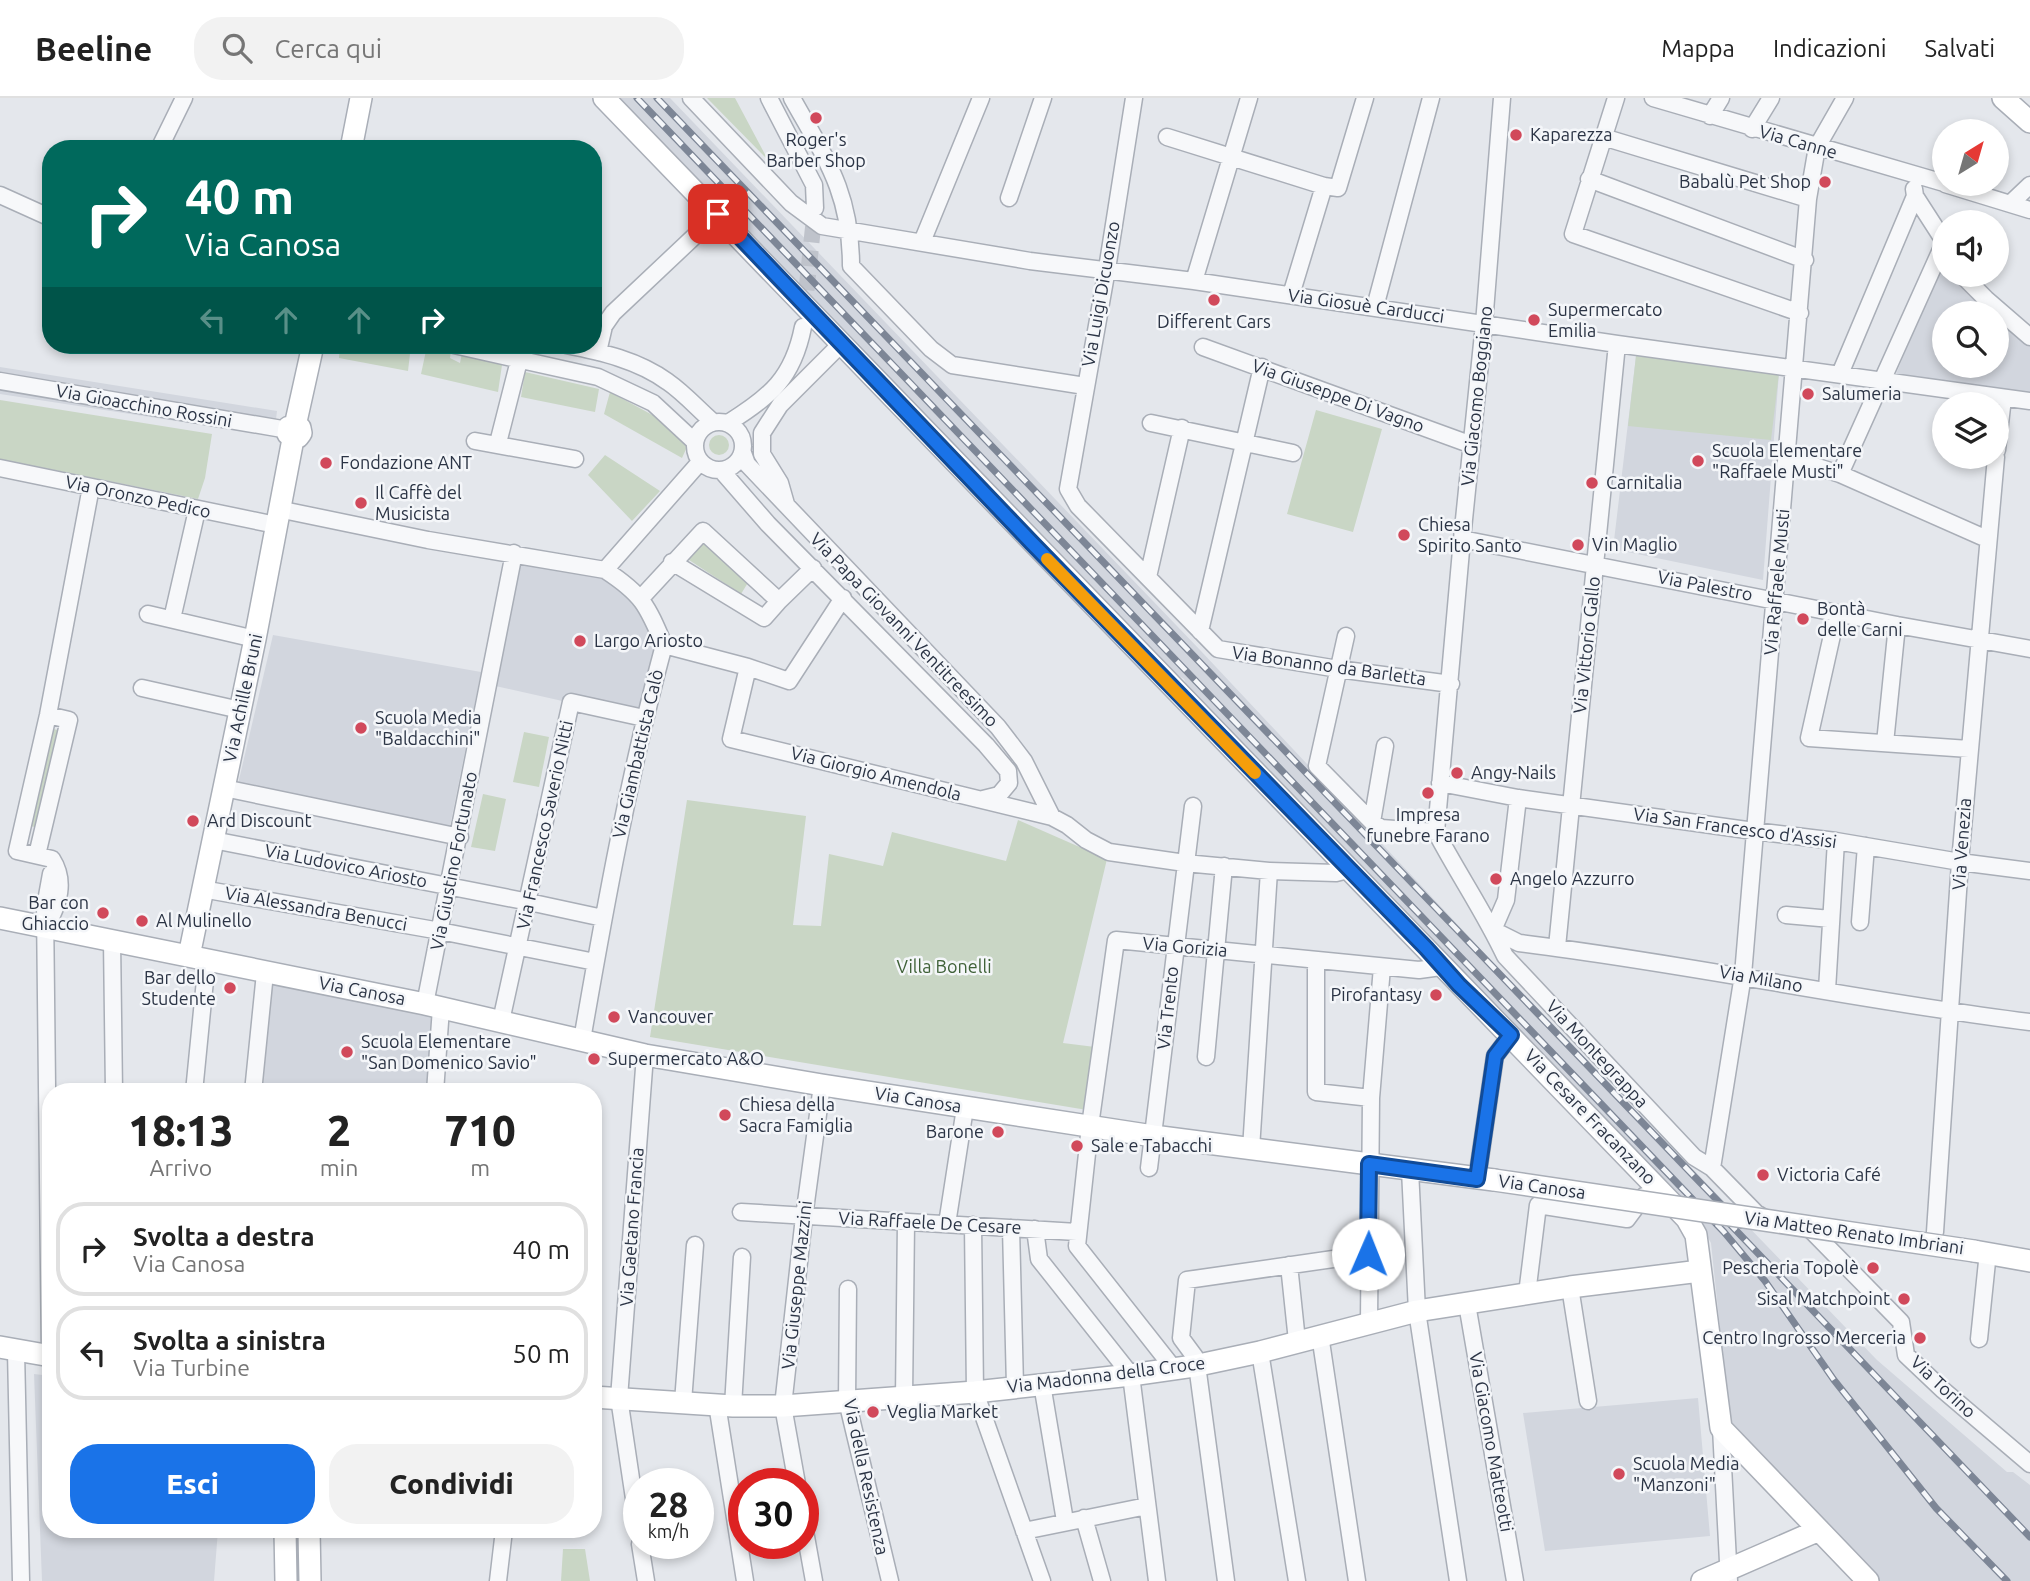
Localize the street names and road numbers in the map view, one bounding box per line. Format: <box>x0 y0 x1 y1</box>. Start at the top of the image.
street label: Via Canne <box>1757 120 1840 162</box>
street label: Via Luigi Dicuonzo <box>1077 219 1123 368</box>
street label: Via Giosuè Carducci <box>1287 284 1446 326</box>
street label: Via Giacomo Boggiano <box>1457 305 1495 487</box>
street label: Via Giuseppe Di Vagno <box>1249 355 1427 436</box>
street label: Via Gioacchino Rossini <box>55 380 234 430</box>
street label: Via Oronzo Pedico <box>64 471 213 521</box>
street label: Via Raffaele Musti <box>1760 508 1792 656</box>
street label: Via Papa Giovanni Ventitreesimo <box>807 528 1003 730</box>
street label: Via Palestro <box>1656 566 1754 604</box>
street label: Via Vittorio Gallo <box>1569 575 1603 714</box>
street label: Via Achille Bruni <box>219 632 265 764</box>
street label: Via Bonanno da Barletta <box>1231 641 1428 689</box>
street label: Via Giambattista Calò <box>608 667 666 840</box>
street label: Via Francesco Saverio Nitti <box>512 718 576 931</box>
street label: Via Giorgio Amendola <box>789 742 964 804</box>
street label: Via Giustino Fortunato <box>426 770 480 952</box>
street label: Via Venezia <box>1948 797 1974 891</box>
street label: Via San Francesco d'Assisi <box>1632 803 1838 851</box>
street label: Via Ludovico Ariosto <box>263 839 429 891</box>
street label: Via Alessandra Benucci <box>223 882 409 934</box>
street label: Via Gorizia <box>1142 932 1228 960</box>
street label: Via Milano <box>1718 961 1805 995</box>
street label: Via Trento <box>1153 965 1181 1051</box>
street label: Via Canosa <box>317 972 407 1008</box>
street label: Via Montegrappa <box>1543 995 1653 1111</box>
street label: Via Cesare Fracanzano <box>1521 1045 1660 1188</box>
street label: Via Canosa <box>873 1082 963 1116</box>
street label: Via Gaetano Francia <box>615 1147 647 1307</box>
street label: Via Canosa <box>1497 1170 1587 1202</box>
street label: Via Giuseppe Mazzini <box>777 1199 815 1370</box>
street label: Via Raffaele De Cesare <box>838 1207 1022 1237</box>
street label: Via Matteo Renato Imbriani <box>1743 1207 1965 1257</box>
street label: Via Giacomo Matteotti <box>1466 1350 1518 1533</box>
street label: Via Torino <box>1907 1351 1980 1421</box>
street label: Via Madonna della Croce <box>1006 1352 1206 1396</box>
street label: Via della Resistenza <box>841 1397 893 1557</box>

